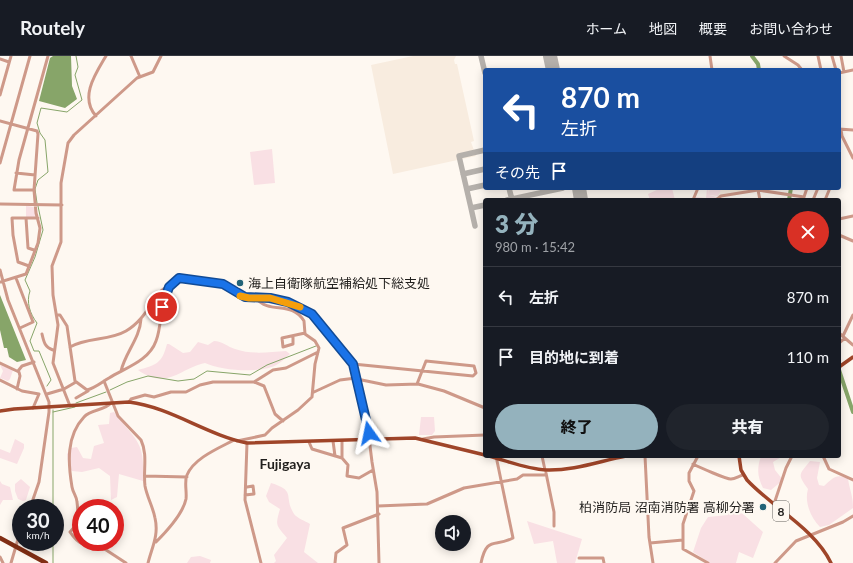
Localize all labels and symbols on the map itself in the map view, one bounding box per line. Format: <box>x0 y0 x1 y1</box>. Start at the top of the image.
place label: 海上自衛隊航空補給処下総支処 <box>248 275 430 291</box>
marker: 海上自衛隊航空補給処下総支処 <box>235 278 245 288</box>
pin <box>145 290 179 324</box>
position arrow <box>348 412 390 454</box>
district label: Fujigaya <box>259 455 311 472</box>
speed limit sign: 40 <box>72 499 124 551</box>
place label: 柏消防局 沼南消防署 高柳分署 <box>579 499 755 515</box>
road number: 8 <box>773 501 789 521</box>
marker: 柏消防局 沼南消防署 高柳分署 <box>758 502 768 512</box>

